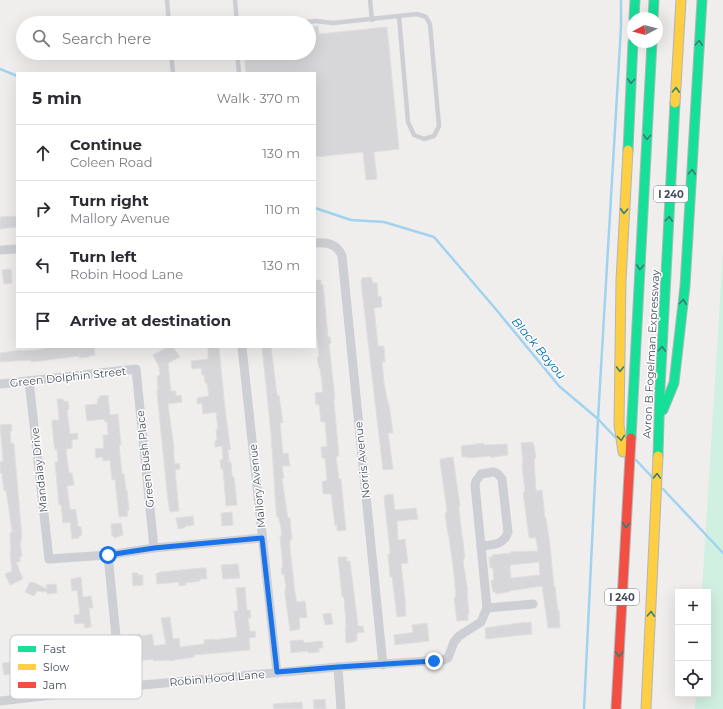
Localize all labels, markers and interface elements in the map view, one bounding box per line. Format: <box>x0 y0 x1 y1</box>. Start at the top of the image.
north arrow <box>627 12 663 48</box>
search box <box>16 16 316 60</box>
icon: search <box>30 27 52 49</box>
text: Search here <box>62 29 151 48</box>
one-way arrow <box>694 40 703 46</box>
one-way arrow <box>627 78 635 84</box>
one-way arrow <box>672 87 680 93</box>
text: 5 min <box>32 88 82 108</box>
text: Walk · 370 m <box>217 90 300 106</box>
one-way arrow <box>643 134 651 140</box>
text: Continue <box>70 135 142 154</box>
icon: ahead <box>32 142 54 164</box>
text: 130 m <box>262 145 300 161</box>
text: Coleen Road <box>70 154 152 170</box>
one-way arrow <box>688 169 696 175</box>
road number: I 240 <box>654 186 688 202</box>
text: Turn right <box>70 191 149 210</box>
icon: right <box>32 198 54 220</box>
text: 110 m <box>265 201 300 217</box>
one-way arrow <box>620 208 629 214</box>
text: Mallory Avenue <box>70 210 170 226</box>
one-way arrow <box>665 216 674 222</box>
text: Turn left <box>70 247 137 266</box>
icon: left <box>32 254 54 276</box>
text: 130 m <box>262 257 300 273</box>
one-way arrow <box>636 264 645 270</box>
text: Robin Hood Lane <box>70 266 183 282</box>
street label: Avron B Fogelman Expressway <box>640 269 662 439</box>
one-way arrow <box>679 299 688 305</box>
icon: arrive <box>32 310 54 332</box>
text: Arrive at destination <box>70 311 231 330</box>
water label: Black Bayou <box>509 314 569 382</box>
one-way arrow <box>658 346 667 352</box>
street label: Green Dolphin Street <box>9 364 127 390</box>
one-way arrow <box>616 366 624 372</box>
street label: Green Bush Place <box>133 409 157 508</box>
street label: Norris Avenue <box>351 421 373 499</box>
street label: Mandalay Drive <box>28 427 50 513</box>
one-way arrow <box>616 435 625 441</box>
street label: Mallory Avenue <box>246 443 268 529</box>
one-way arrow <box>653 473 662 479</box>
one-way arrow <box>621 522 630 528</box>
route start <box>99 546 117 564</box>
road number: I 240 <box>605 589 639 605</box>
map controls <box>675 589 711 697</box>
button: + <box>675 589 711 625</box>
one-way arrow <box>646 611 655 617</box>
button: − <box>675 625 711 661</box>
legend <box>10 635 142 699</box>
text: Fast <box>43 642 67 656</box>
one-way arrow <box>614 651 623 657</box>
route end <box>425 652 443 670</box>
text: Slow <box>43 660 69 674</box>
button: locate <box>675 661 711 697</box>
street label: Robin Hood Lane <box>169 667 266 689</box>
text: Jam <box>42 678 67 692</box>

